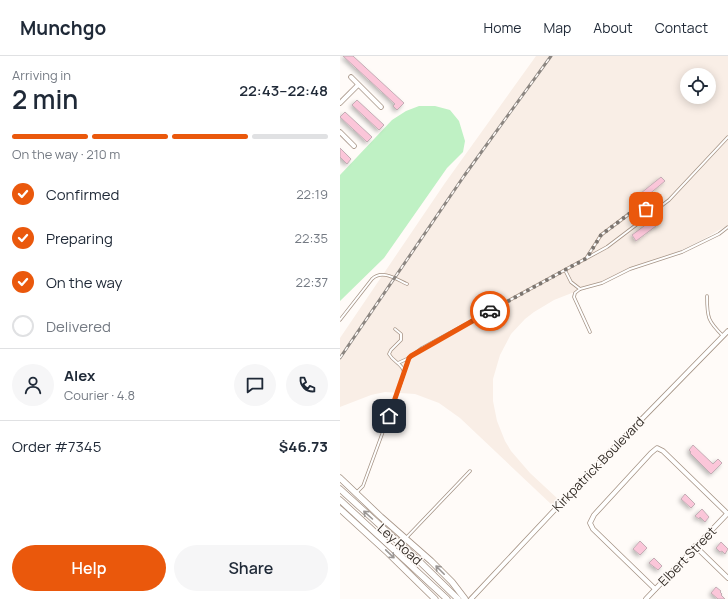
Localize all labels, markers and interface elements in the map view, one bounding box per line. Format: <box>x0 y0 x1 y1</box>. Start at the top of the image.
text: Munchgo <box>20 15 106 41</box>
text: Home <box>484 18 521 37</box>
text: Map <box>543 18 571 37</box>
text: About <box>593 18 633 37</box>
text: Contact <box>655 18 708 37</box>
text: Arriving in <box>12 66 71 84</box>
map controls <box>680 68 716 104</box>
button: locate <box>680 68 716 104</box>
text: 22:43–22:48 <box>239 80 328 101</box>
text: 2 min <box>12 81 78 117</box>
text: On the way · 210 m <box>12 145 120 163</box>
icon: check <box>12 183 34 205</box>
text: Confirmed <box>46 184 119 205</box>
text: 22:19 <box>296 185 328 203</box>
pin <box>629 192 663 226</box>
icon: bag <box>635 198 657 220</box>
icon: check <box>12 227 34 249</box>
text: Preparing <box>46 228 113 249</box>
text: 22:35 <box>295 229 328 247</box>
icon: check <box>12 271 34 293</box>
text: On the way <box>46 272 122 293</box>
text: 22:37 <box>296 273 328 291</box>
courier <box>470 291 510 331</box>
icon: car <box>479 300 501 322</box>
text: Delivered <box>46 316 111 337</box>
button: person <box>12 364 54 406</box>
button: chat <box>234 364 276 406</box>
button: phone <box>286 364 328 406</box>
text: Alex <box>64 365 95 386</box>
text: Courier · 4.8 <box>64 386 135 404</box>
pin <box>372 399 406 433</box>
icon: home <box>378 405 400 427</box>
street label: Kirkpatrick Boulevard <box>548 413 648 515</box>
text: Order #7345 <box>12 436 101 457</box>
text: $46.73 <box>279 436 328 457</box>
one-way arrow <box>363 511 373 520</box>
street label: Ley Road <box>374 519 426 569</box>
street label: Elbert Street <box>654 522 720 590</box>
button: Help <box>12 545 166 591</box>
button: Share <box>174 545 328 591</box>
one-way arrow <box>385 550 395 559</box>
one-way arrow <box>435 565 445 575</box>

